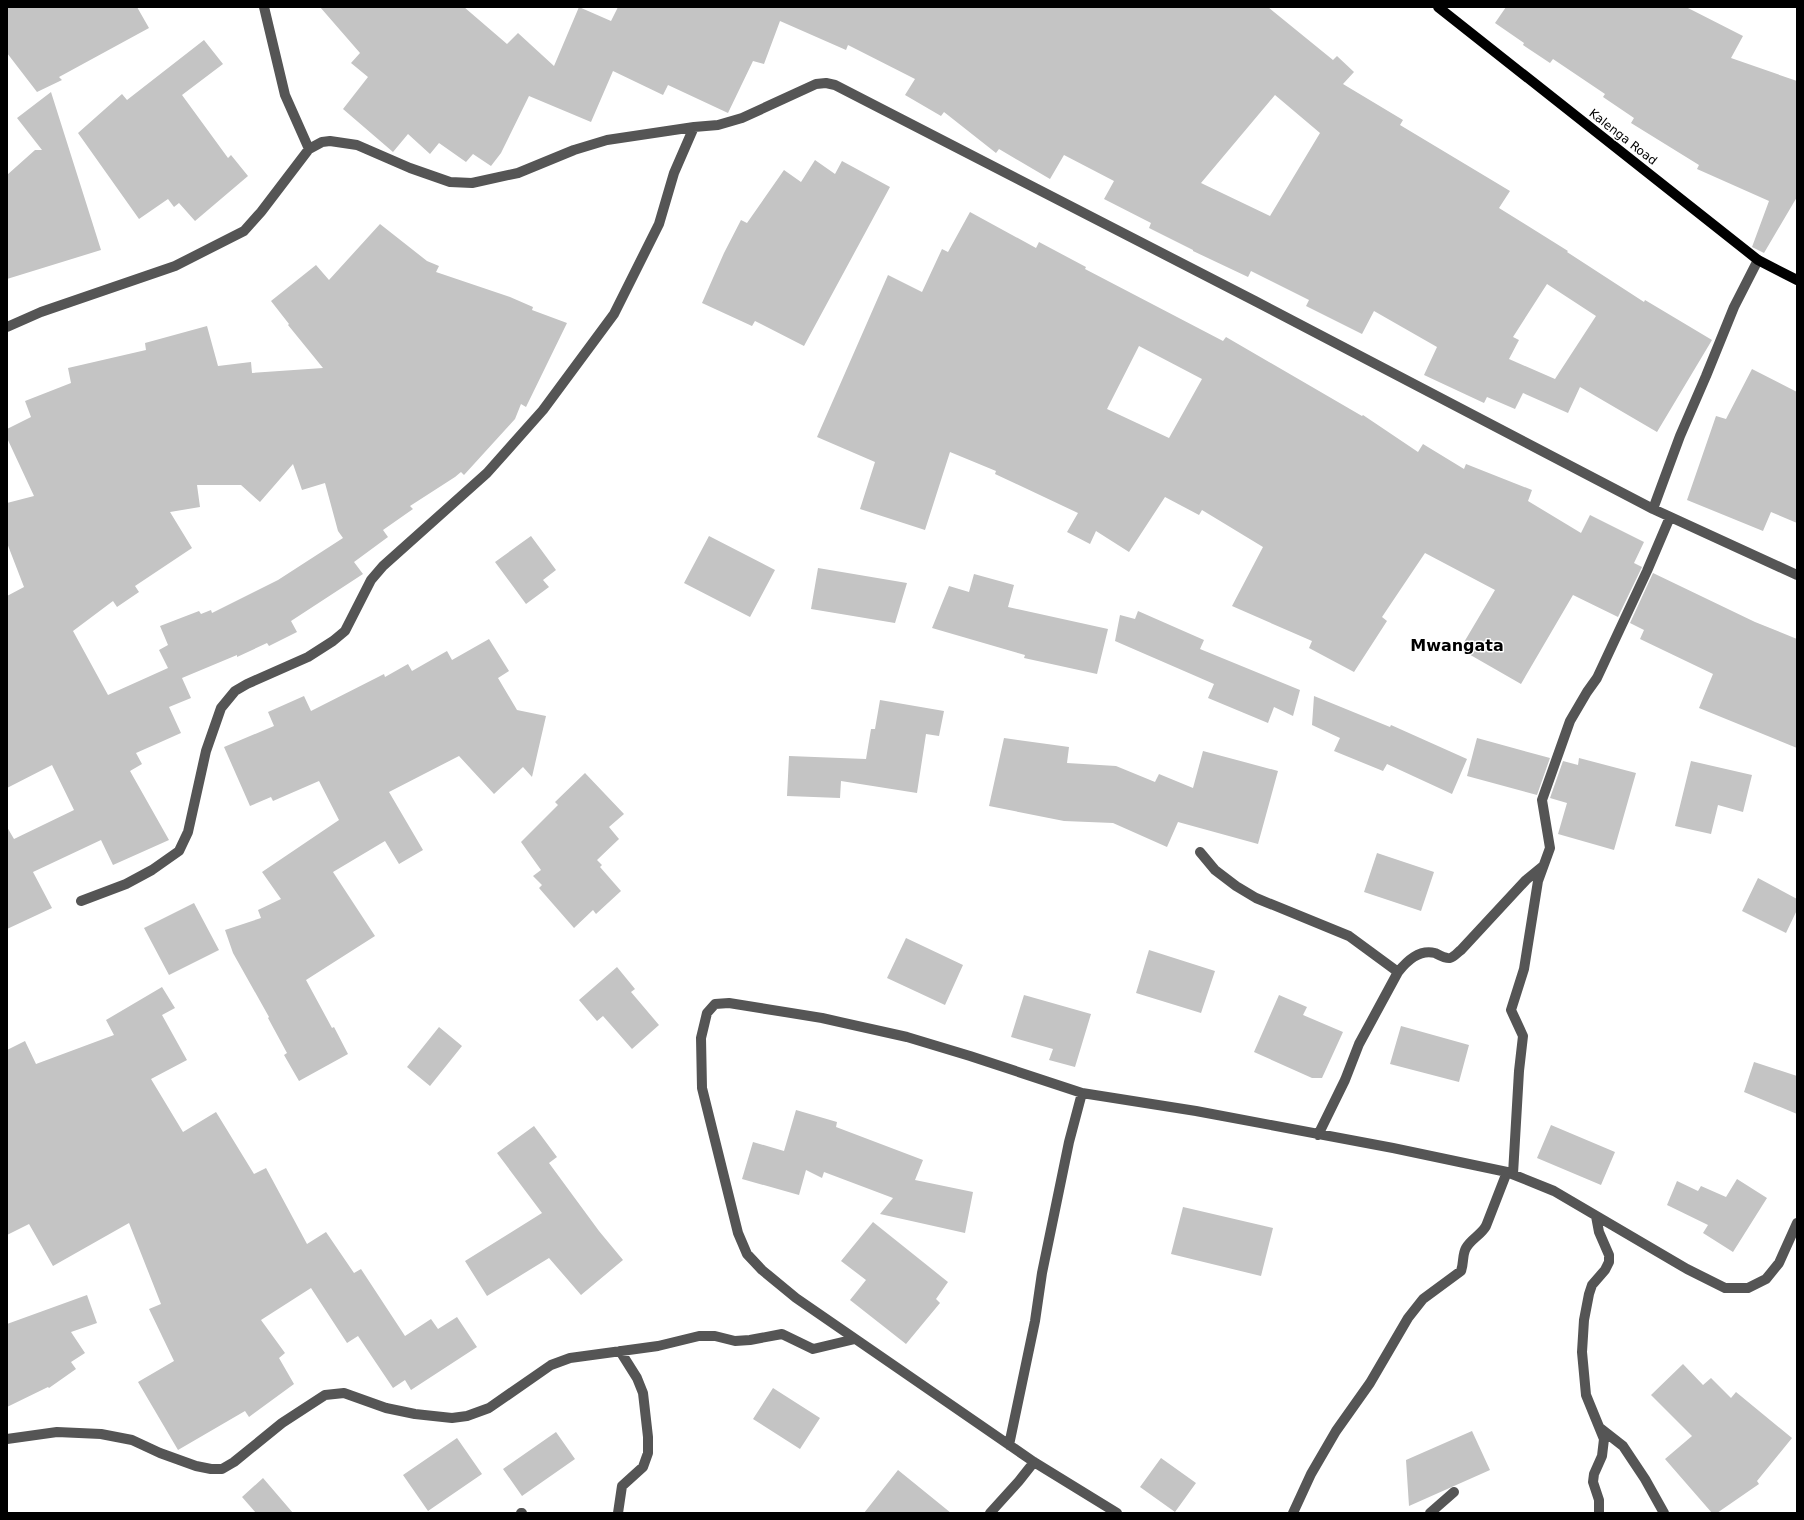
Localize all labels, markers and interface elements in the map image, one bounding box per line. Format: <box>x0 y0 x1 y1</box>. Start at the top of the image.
street label: Kalenga Road <box>1586 106 1660 168</box>
district label: Mwangata <box>1410 636 1504 655</box>

